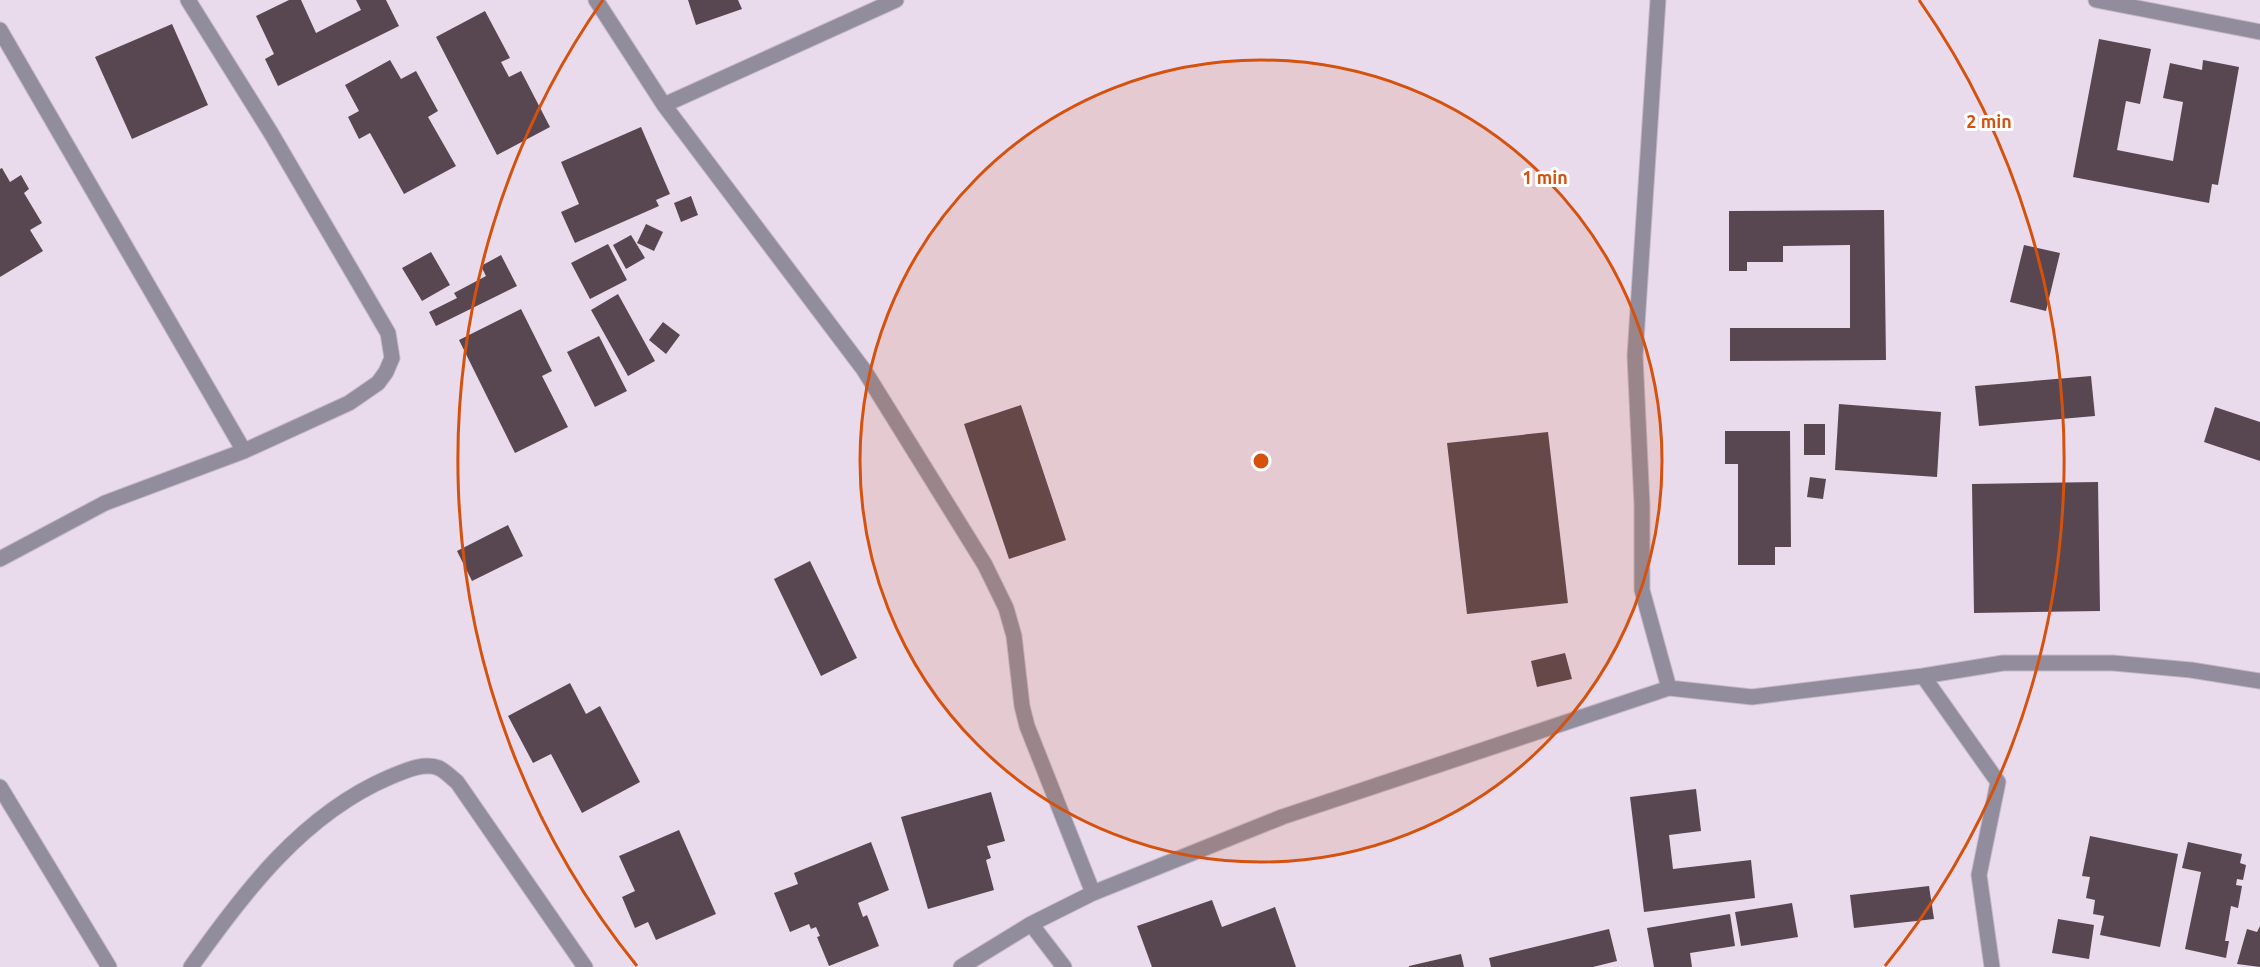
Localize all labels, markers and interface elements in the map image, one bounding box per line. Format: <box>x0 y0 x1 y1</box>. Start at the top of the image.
text: 2 min <box>1966 111 2012 131</box>
text: 1 min <box>1522 167 1568 187</box>
centre of rings <box>1251 451 1271 471</box>

